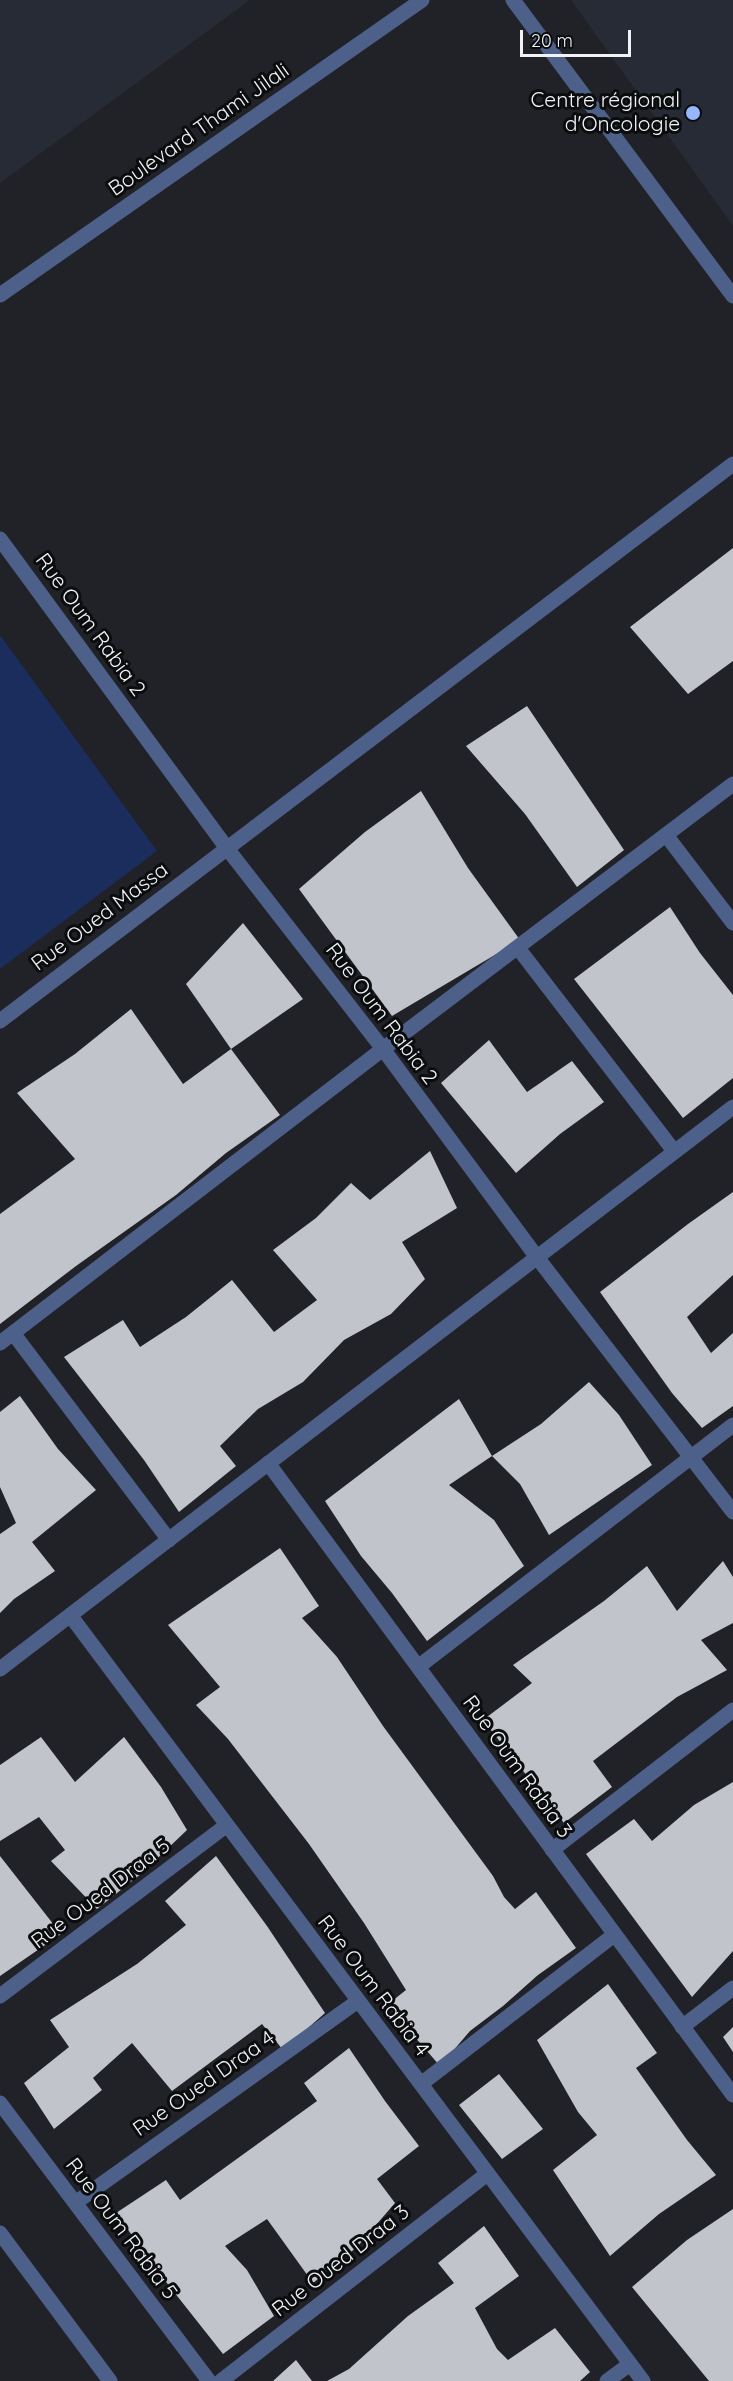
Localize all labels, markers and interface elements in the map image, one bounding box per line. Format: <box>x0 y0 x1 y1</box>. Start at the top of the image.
scale bar <box>523 18 634 56</box>
text: 20 m <box>531 29 573 52</box>
street label: Boulevard Thami Jilali <box>104 58 294 202</box>
place label: Centre régional d'Oncologie <box>531 88 680 138</box>
marker: Centre régional d'Oncologie <box>684 104 702 122</box>
street label: Rue Oum Rabia 2 <box>30 549 150 701</box>
street label: Rue Oued Massa <box>27 857 173 977</box>
street label: Rue Oum Rabia 2 <box>320 938 442 1090</box>
street label: Rue Oum Rabia 3 <box>457 1691 577 1843</box>
street label: Rue Oued Draa 5 <box>27 1834 175 1954</box>
street label: Rue Oum Rabia 4 <box>312 1911 434 2061</box>
street label: Rue Oued Draa 4 <box>128 2026 280 2142</box>
street label: Rue Oum Rabia 5 <box>60 2153 182 2305</box>
street label: Rue Oued Draa 3 <box>267 2200 415 2322</box>

